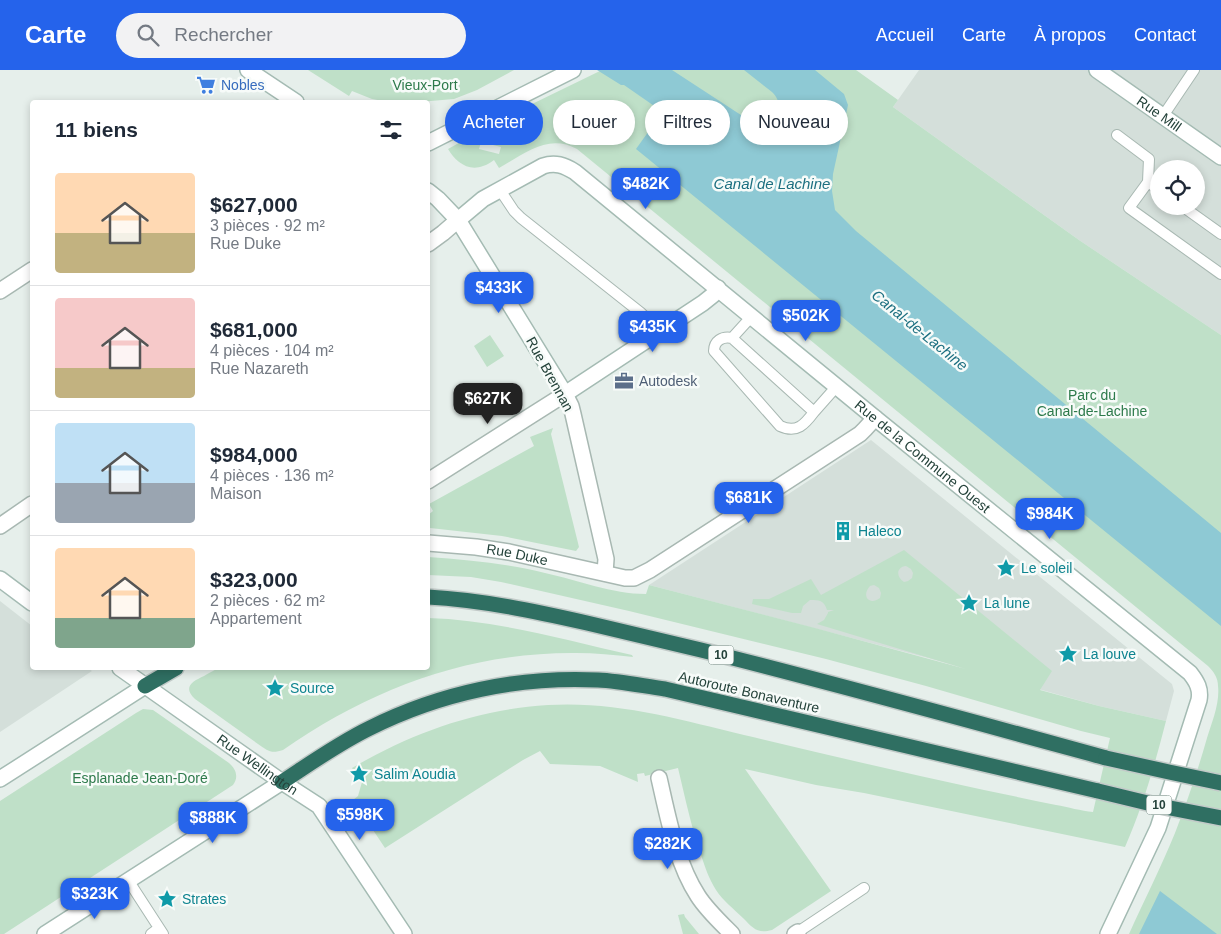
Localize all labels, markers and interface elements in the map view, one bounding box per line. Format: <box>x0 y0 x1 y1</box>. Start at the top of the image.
search box <box>116 13 466 58</box>
text: Carte <box>25 21 86 48</box>
icon: search <box>134 21 162 49</box>
text: Rechercher <box>174 24 273 45</box>
text: Accueil <box>876 25 934 45</box>
text: Carte <box>962 25 1006 45</box>
text: À propos <box>1034 25 1106 45</box>
text: Contact <box>1134 25 1196 45</box>
supermarket icon: Nobles <box>195 74 217 96</box>
place label: Nobles <box>221 77 265 93</box>
park label: Vieux-Port <box>392 77 458 93</box>
street label: Rue Mill <box>1134 93 1185 135</box>
chip: Acheter <box>445 100 543 145</box>
chip: Louer <box>553 100 635 145</box>
chip: Filtres <box>645 100 730 145</box>
chip: Nouveau <box>740 100 848 145</box>
icon: filters <box>377 116 405 144</box>
text: 11 biens <box>55 118 138 141</box>
map controls <box>1150 160 1205 215</box>
button: locate <box>1150 160 1205 215</box>
pin: $482K <box>611 168 681 210</box>
text: $482K <box>622 175 670 192</box>
water label: Canal de Lachine <box>714 175 830 192</box>
icon: home <box>95 193 155 253</box>
text: $627,000 <box>210 193 298 216</box>
text: 3 pièces · 92 m² <box>210 217 325 234</box>
text: Rue Duke <box>210 235 281 252</box>
pin: $433K <box>464 272 534 314</box>
text: $433K <box>475 279 523 296</box>
water label: Canal-de-Lachine <box>869 286 971 374</box>
pin: $502K <box>771 300 841 342</box>
text: $502K <box>782 307 830 324</box>
pin: $435K <box>618 310 688 353</box>
icon: home <box>95 318 155 378</box>
text: $681,000 <box>210 318 298 341</box>
text: $435K <box>629 318 677 335</box>
street label: Rue Brennan <box>523 334 577 414</box>
text: 4 pièces · 104 m² <box>210 342 334 359</box>
text: Rue Nazareth <box>210 360 309 377</box>
office icon: Autodesk <box>613 370 635 392</box>
place label: Autodesk <box>639 373 698 389</box>
pin: $627K <box>453 382 523 425</box>
park label: Parc du Canal-de-Lachine <box>1037 387 1147 419</box>
text: $627K <box>464 390 512 407</box>
street label: Rue de la Commune Ouest <box>852 397 994 516</box>
icon: home <box>95 443 155 503</box>
text: $984,000 <box>210 443 298 466</box>
text: 4 pièces · 136 m² <box>210 467 334 484</box>
pin: $681K <box>714 482 784 524</box>
text: Maison <box>210 485 262 502</box>
text: $681K <box>725 489 773 506</box>
pin: $984K <box>1015 498 1085 540</box>
text: $984K <box>1026 505 1074 522</box>
building icon: Haleco <box>832 520 854 542</box>
place label: Haleco <box>858 523 902 539</box>
street label: Rue Duke <box>485 541 550 569</box>
place icon: Le soleil <box>995 557 1017 579</box>
place label: Le soleil <box>1021 560 1072 576</box>
icon: home <box>95 568 155 628</box>
text: $323,000 <box>210 568 298 591</box>
text: 2 pièces · 62 m² <box>210 592 325 609</box>
place icon: La lune <box>958 592 980 614</box>
place label: La lune <box>984 595 1030 611</box>
text: Appartement <box>210 610 302 627</box>
place icon: La louve <box>1057 643 1079 665</box>
road number: 10 <box>708 646 734 664</box>
place label: La louve <box>1083 646 1136 662</box>
street label: Autoroute Bonaventure <box>677 668 821 716</box>
place icon: Source <box>264 677 286 699</box>
place label: Source <box>290 680 335 696</box>
street label: Rue Wellington <box>214 731 301 798</box>
place icon: Salim Aoudia <box>348 763 370 785</box>
place label: Salim Aoudia <box>374 766 456 782</box>
park label: Esplanade Jean-Doré <box>72 770 208 786</box>
road number: 10 <box>1146 796 1172 814</box>
pin: $598K <box>325 798 395 841</box>
pin: $888K <box>178 802 248 844</box>
text: $598K <box>336 806 384 823</box>
text: $888K <box>189 809 237 826</box>
pin: $282K <box>633 828 703 870</box>
text: $282K <box>644 835 692 852</box>
pin: $323K <box>60 878 130 920</box>
text: $323K <box>71 885 119 902</box>
place icon: Strates <box>156 888 178 910</box>
place label: Strates <box>182 891 226 907</box>

